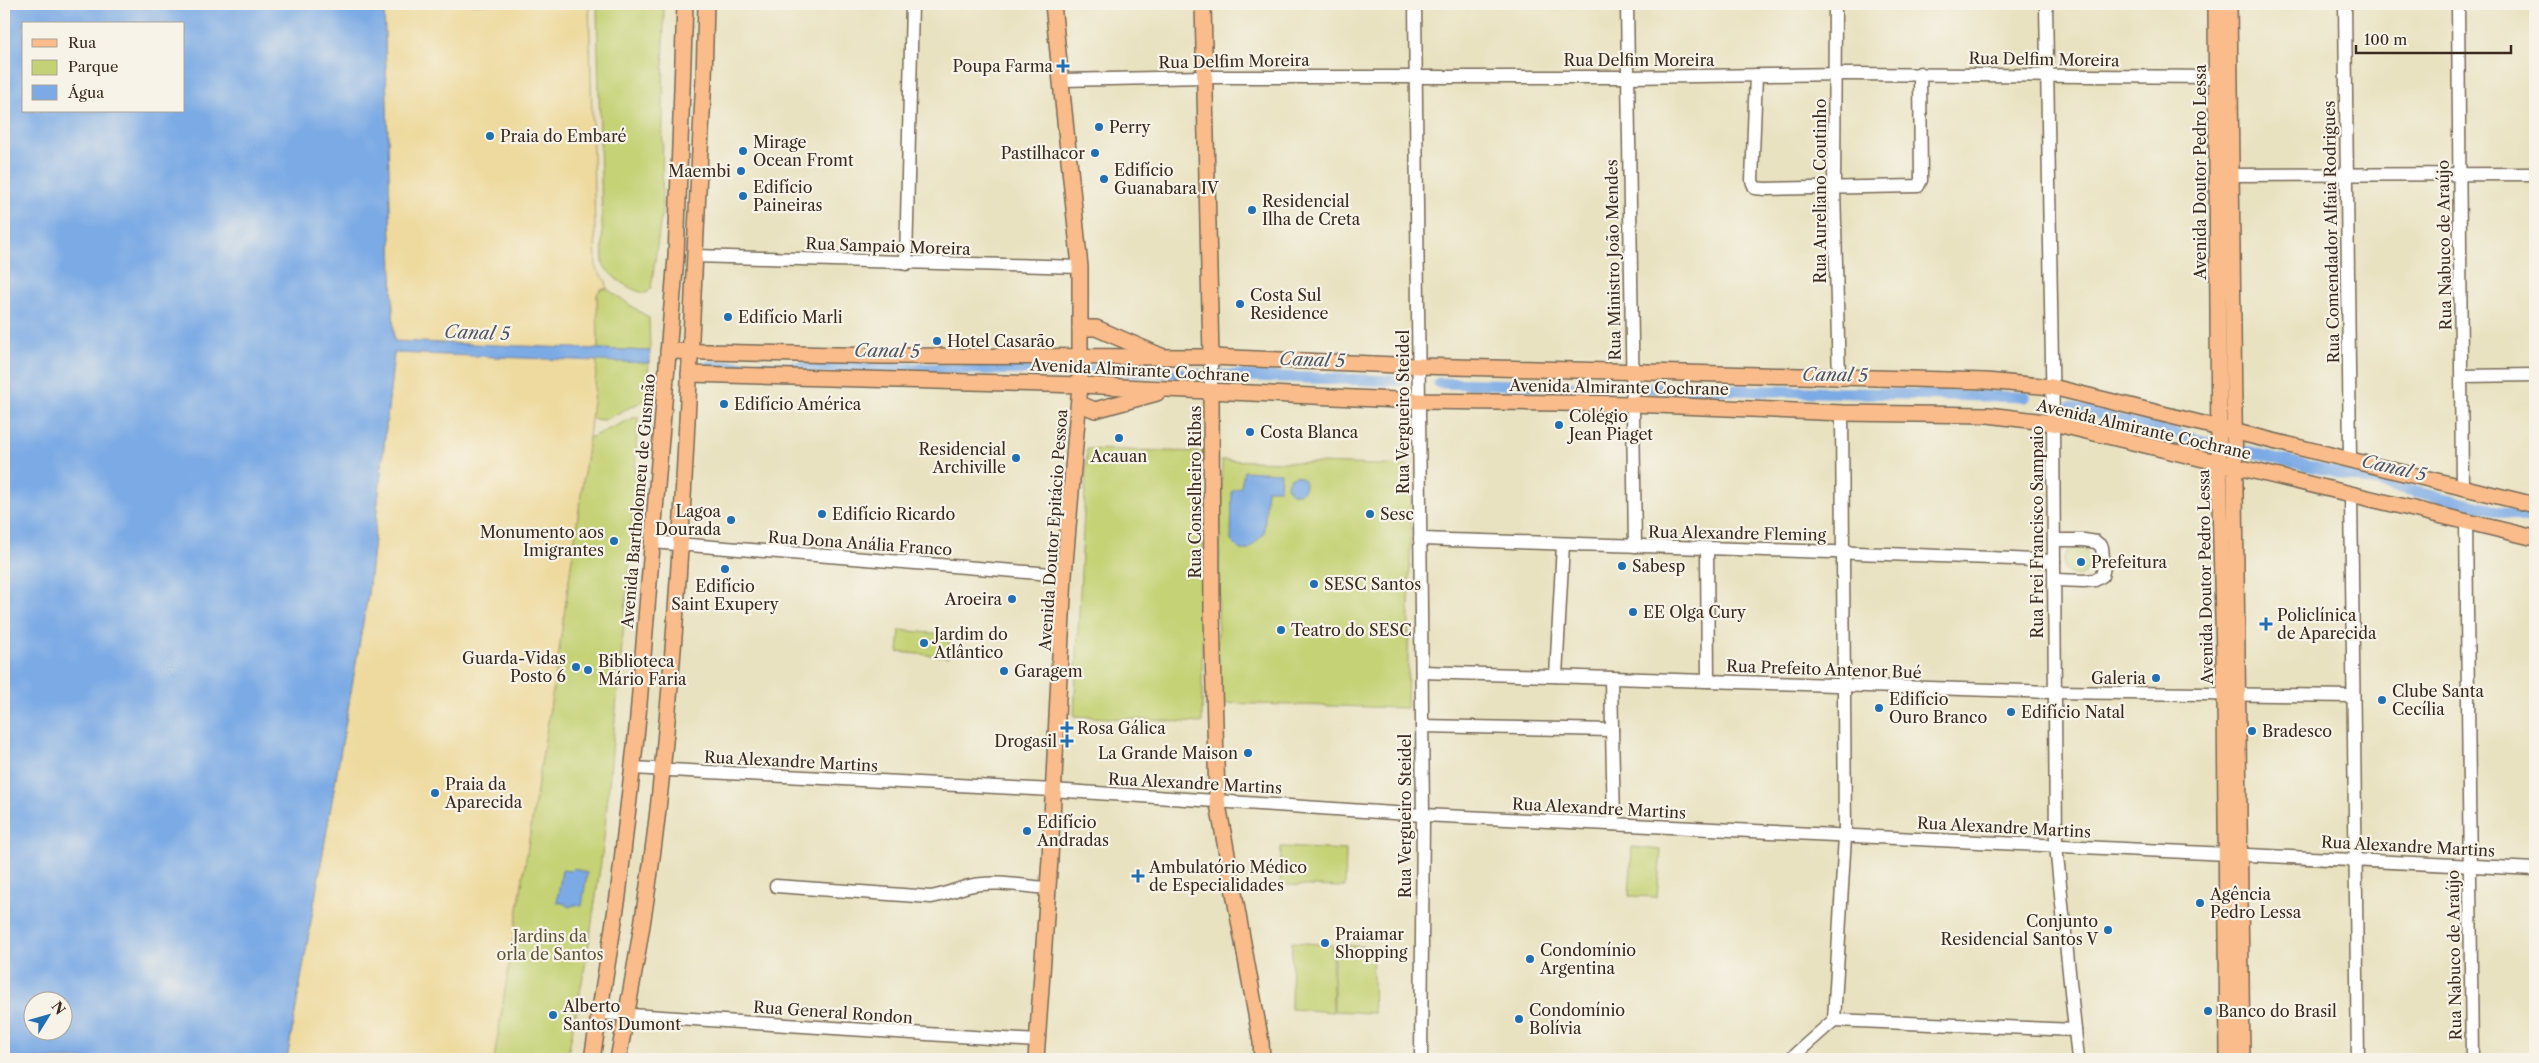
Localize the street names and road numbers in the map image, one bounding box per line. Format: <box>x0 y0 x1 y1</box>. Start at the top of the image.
street label: Rua Delfim Moreira <box>1968 48 2120 70</box>
street label: Rua Delfim Moreira <box>1158 50 1310 72</box>
street label: Rua Delfim Moreira <box>1563 50 1715 70</box>
street label: Avenida Doutor Pedro Lessa <box>2190 64 2210 281</box>
street label: Rua Aureliano Coutinho <box>1810 98 1830 283</box>
street label: Rua Comendador Alfaia Rodrigues <box>2319 100 2343 364</box>
street label: Rua Ministro João Mendes <box>1601 159 1625 361</box>
street label: Rua Nabuco de Araújo <box>2433 159 2455 330</box>
street label: Rua Sampaio Moreira <box>805 233 971 259</box>
street label: Rua Vergueiro Steidel <box>1393 330 1413 494</box>
street label: Avenida Almirante Cochrane <box>1029 354 1250 386</box>
street label: Avenida Bartholomeu de Gusmão <box>617 373 659 630</box>
street label: Avenida Almirante Cochrane <box>1508 375 1729 399</box>
street label: Avenida Almirante Cochrane <box>2034 394 2253 463</box>
street label: Rua Conselheiro Ribas <box>1185 405 1205 579</box>
street label: Avenida Doutor Epitácio Pessoa <box>1034 408 1071 653</box>
street label: Rua Frei Francisco Sampaio <box>2027 425 2047 639</box>
street label: Avenida Doutor Pedro Lessa <box>2193 469 2217 686</box>
street label: Rua Alexandre Fleming <box>1648 521 1827 545</box>
street label: Rua Dona Anália Franco <box>767 527 953 559</box>
street label: Rua Prefeito Antenor Bué <box>1726 656 1922 682</box>
street label: Rua Vergueiro Steidel <box>1395 734 1415 898</box>
street label: Rua Alexandre Martins <box>703 746 879 776</box>
street label: Rua Alexandre Martins <box>1107 768 1283 798</box>
street label: Rua Alexandre Martins <box>1511 793 1687 823</box>
street label: Rua Alexandre Martins <box>1916 812 2092 842</box>
street label: Rua Alexandre Martins <box>2320 831 2496 861</box>
street label: Rua Nabuco de Araújo <box>2443 869 2465 1040</box>
street label: Rua General Rondon <box>753 996 913 1028</box>

